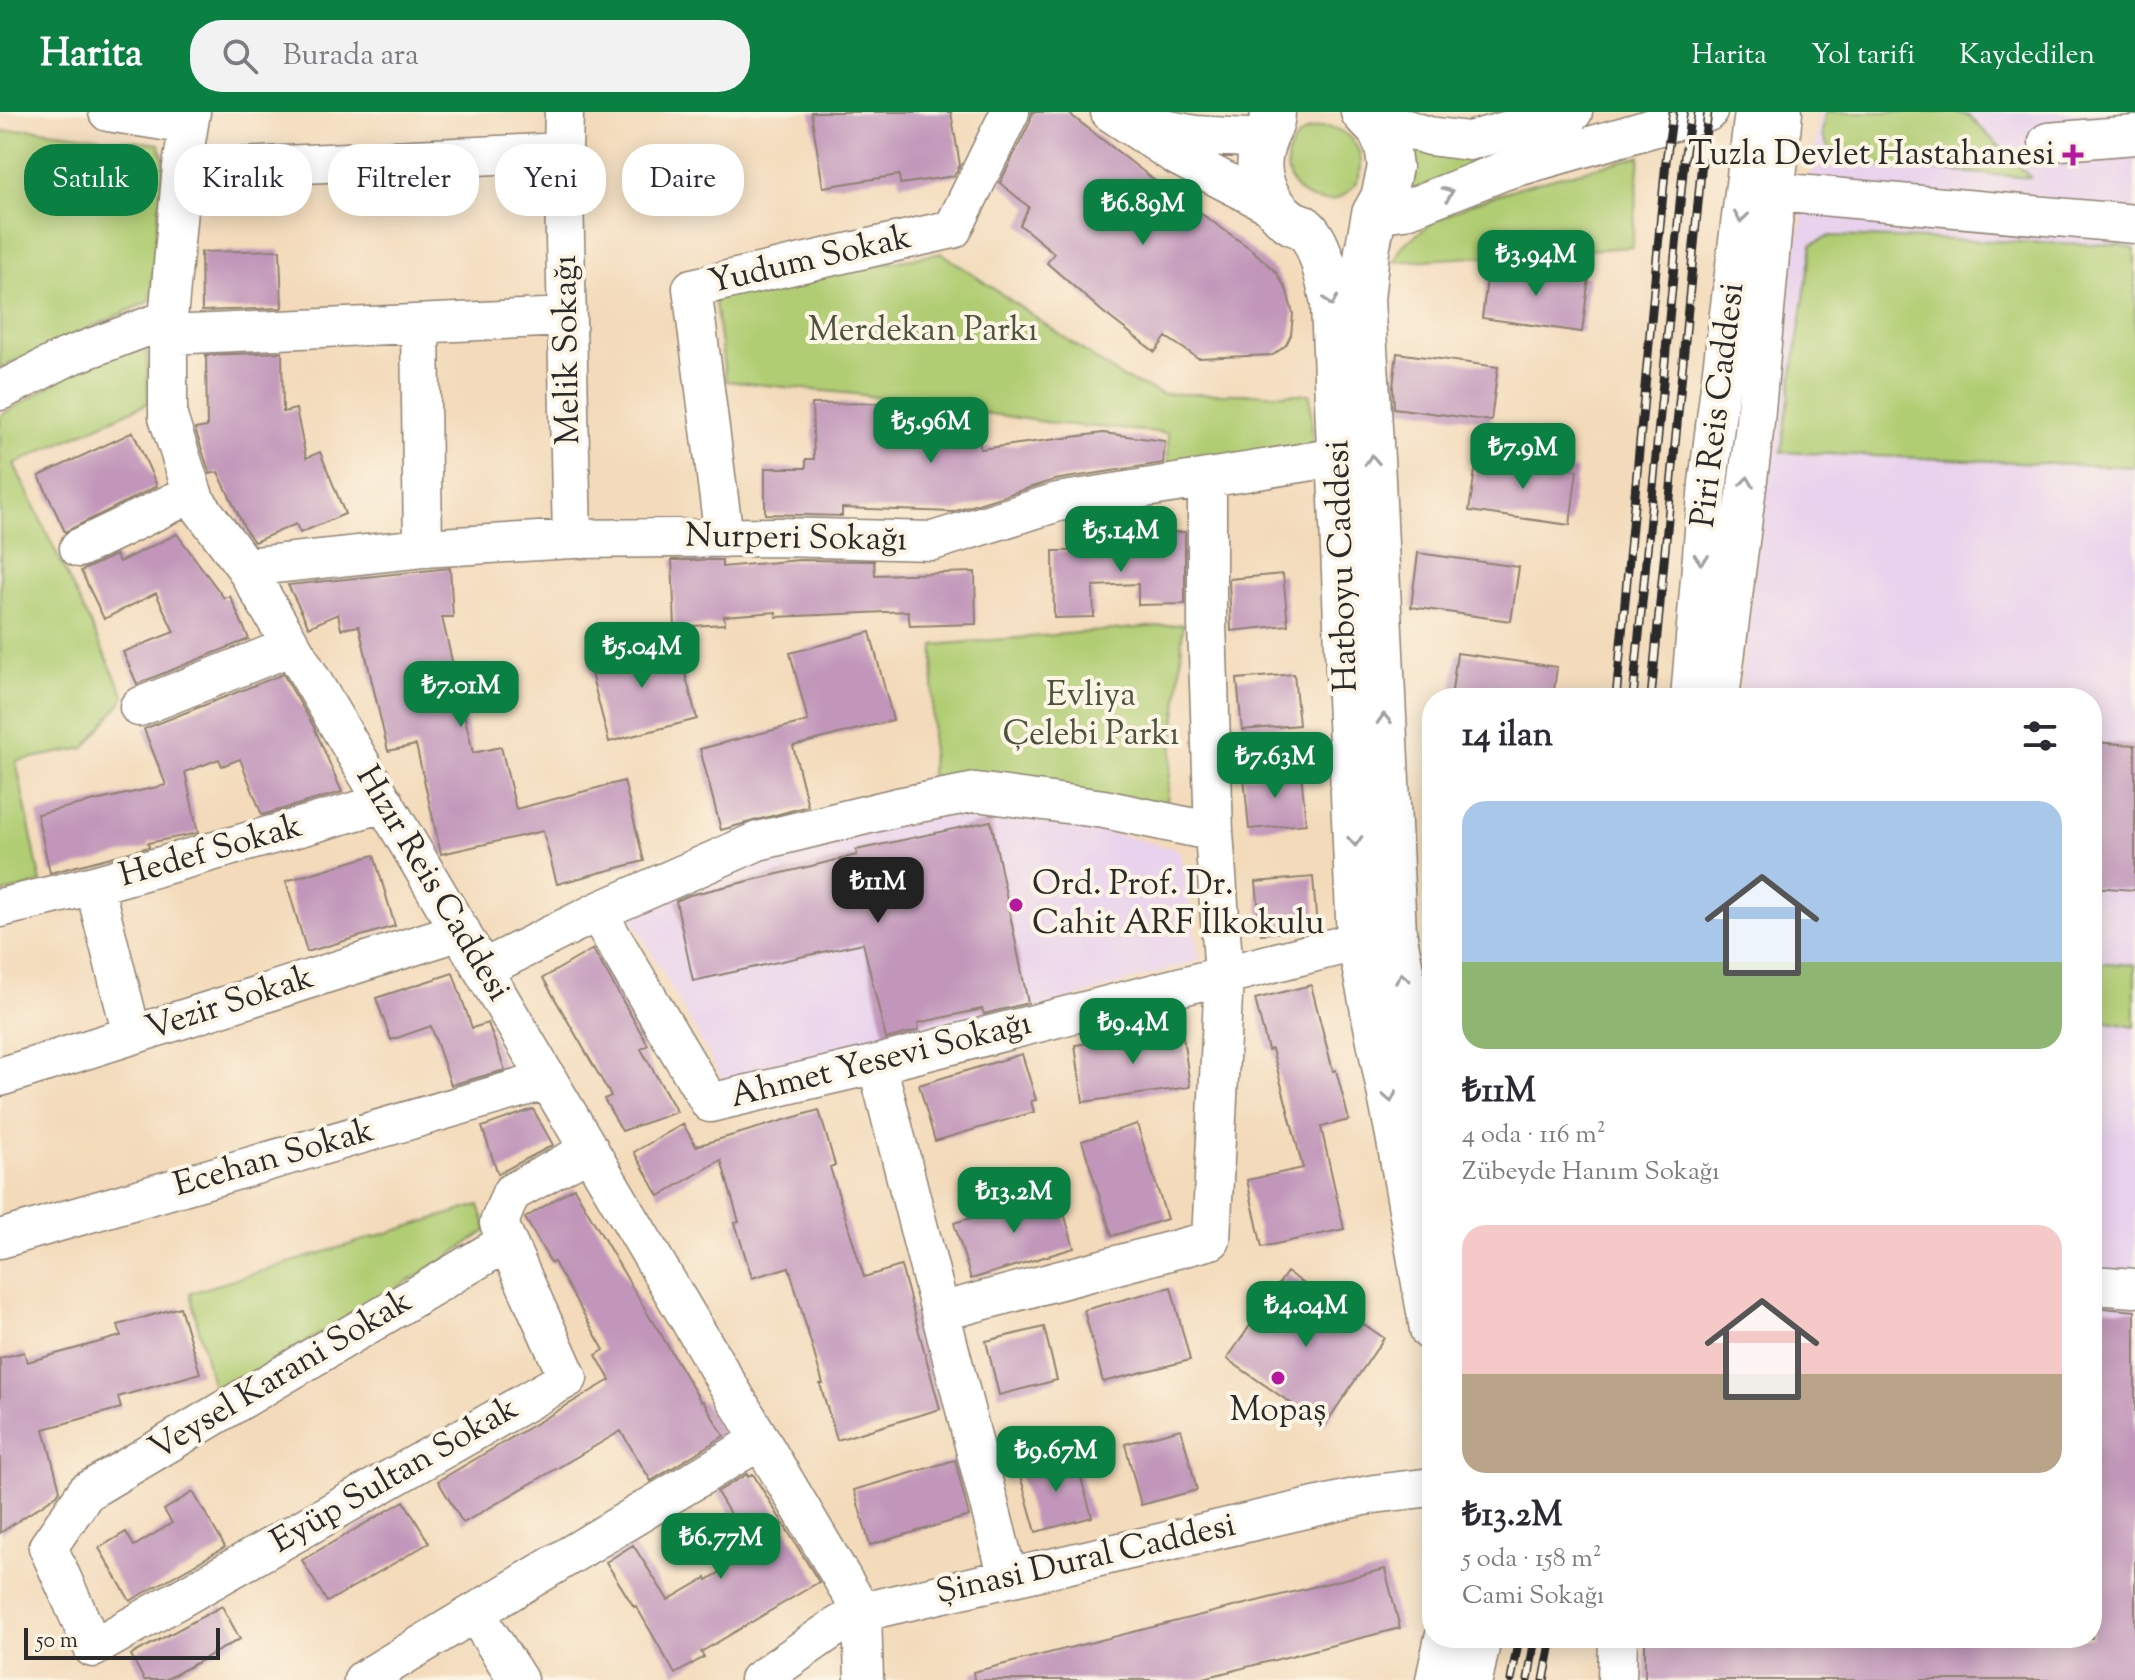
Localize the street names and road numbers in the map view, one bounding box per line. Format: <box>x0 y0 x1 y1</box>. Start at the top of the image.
street label: Yudum Sokak <box>704 214 916 308</box>
street label: Melik Sokağı <box>542 255 594 445</box>
street label: Piri Reis Caddesi <box>1680 280 1758 530</box>
street label: Hatboyu Caddesi <box>1314 439 1372 693</box>
street label: Nurperi Sokağı <box>684 513 908 565</box>
street label: Hızır Reis Caddesi <box>342 757 522 1011</box>
street label: Hedef Sokak <box>114 803 308 901</box>
street label: Vezir Sokak <box>140 954 320 1054</box>
street label: Ahmet Yesevi Sokağı <box>725 1000 1037 1122</box>
street label: Ecehan Sokak <box>168 1107 380 1211</box>
street label: Veysel Karani Sokak <box>140 1278 422 1474</box>
street label: Eyüp Sultan Sokak <box>262 1385 528 1567</box>
street label: Şinasi Dural Caddesi <box>931 1502 1241 1618</box>

